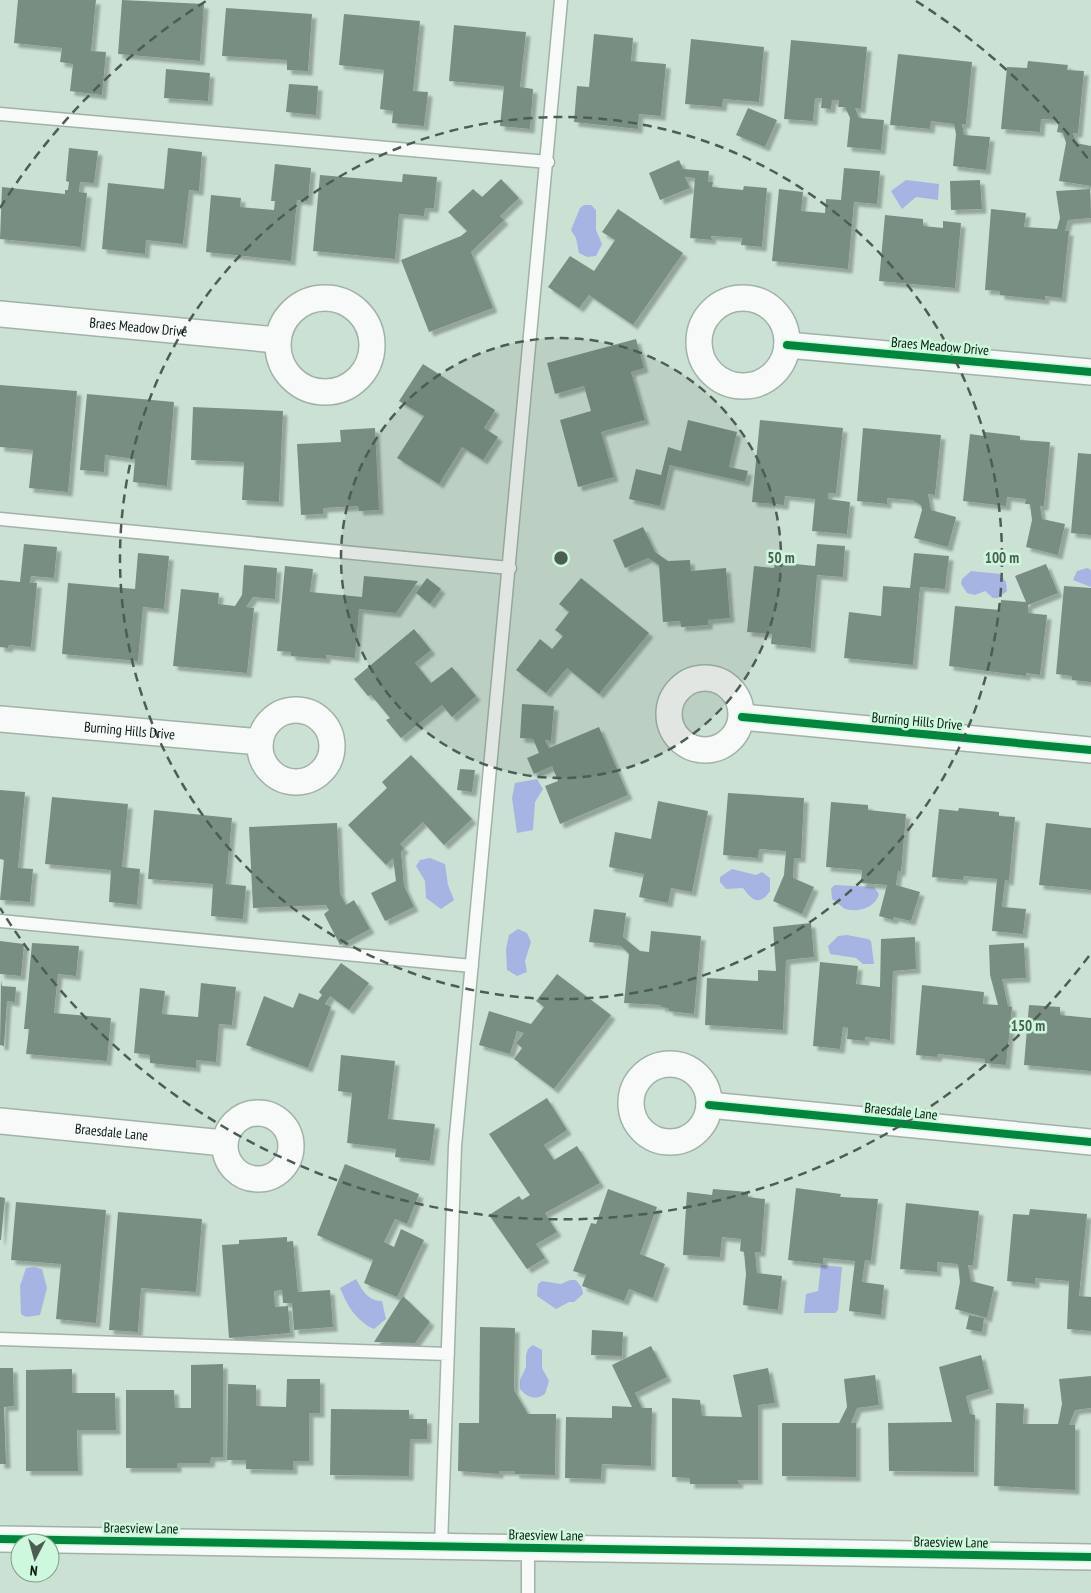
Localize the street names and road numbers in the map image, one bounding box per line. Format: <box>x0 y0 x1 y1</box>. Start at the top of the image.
street label: Braes Meadow Drive <box>89 313 188 341</box>
street label: Braes Meadow Drive <box>890 333 990 359</box>
street label: Burning Hills Drive <box>871 708 963 734</box>
street label: Burning Hills Drive <box>83 717 176 743</box>
street label: Braesdale Lane <box>864 1098 939 1124</box>
street label: Braesdale Lane <box>74 1119 149 1145</box>
street label: Braesview Lane <box>103 1518 179 1538</box>
street label: Braesview Lane <box>508 1525 584 1545</box>
street label: Braesview Lane <box>913 1532 989 1552</box>

